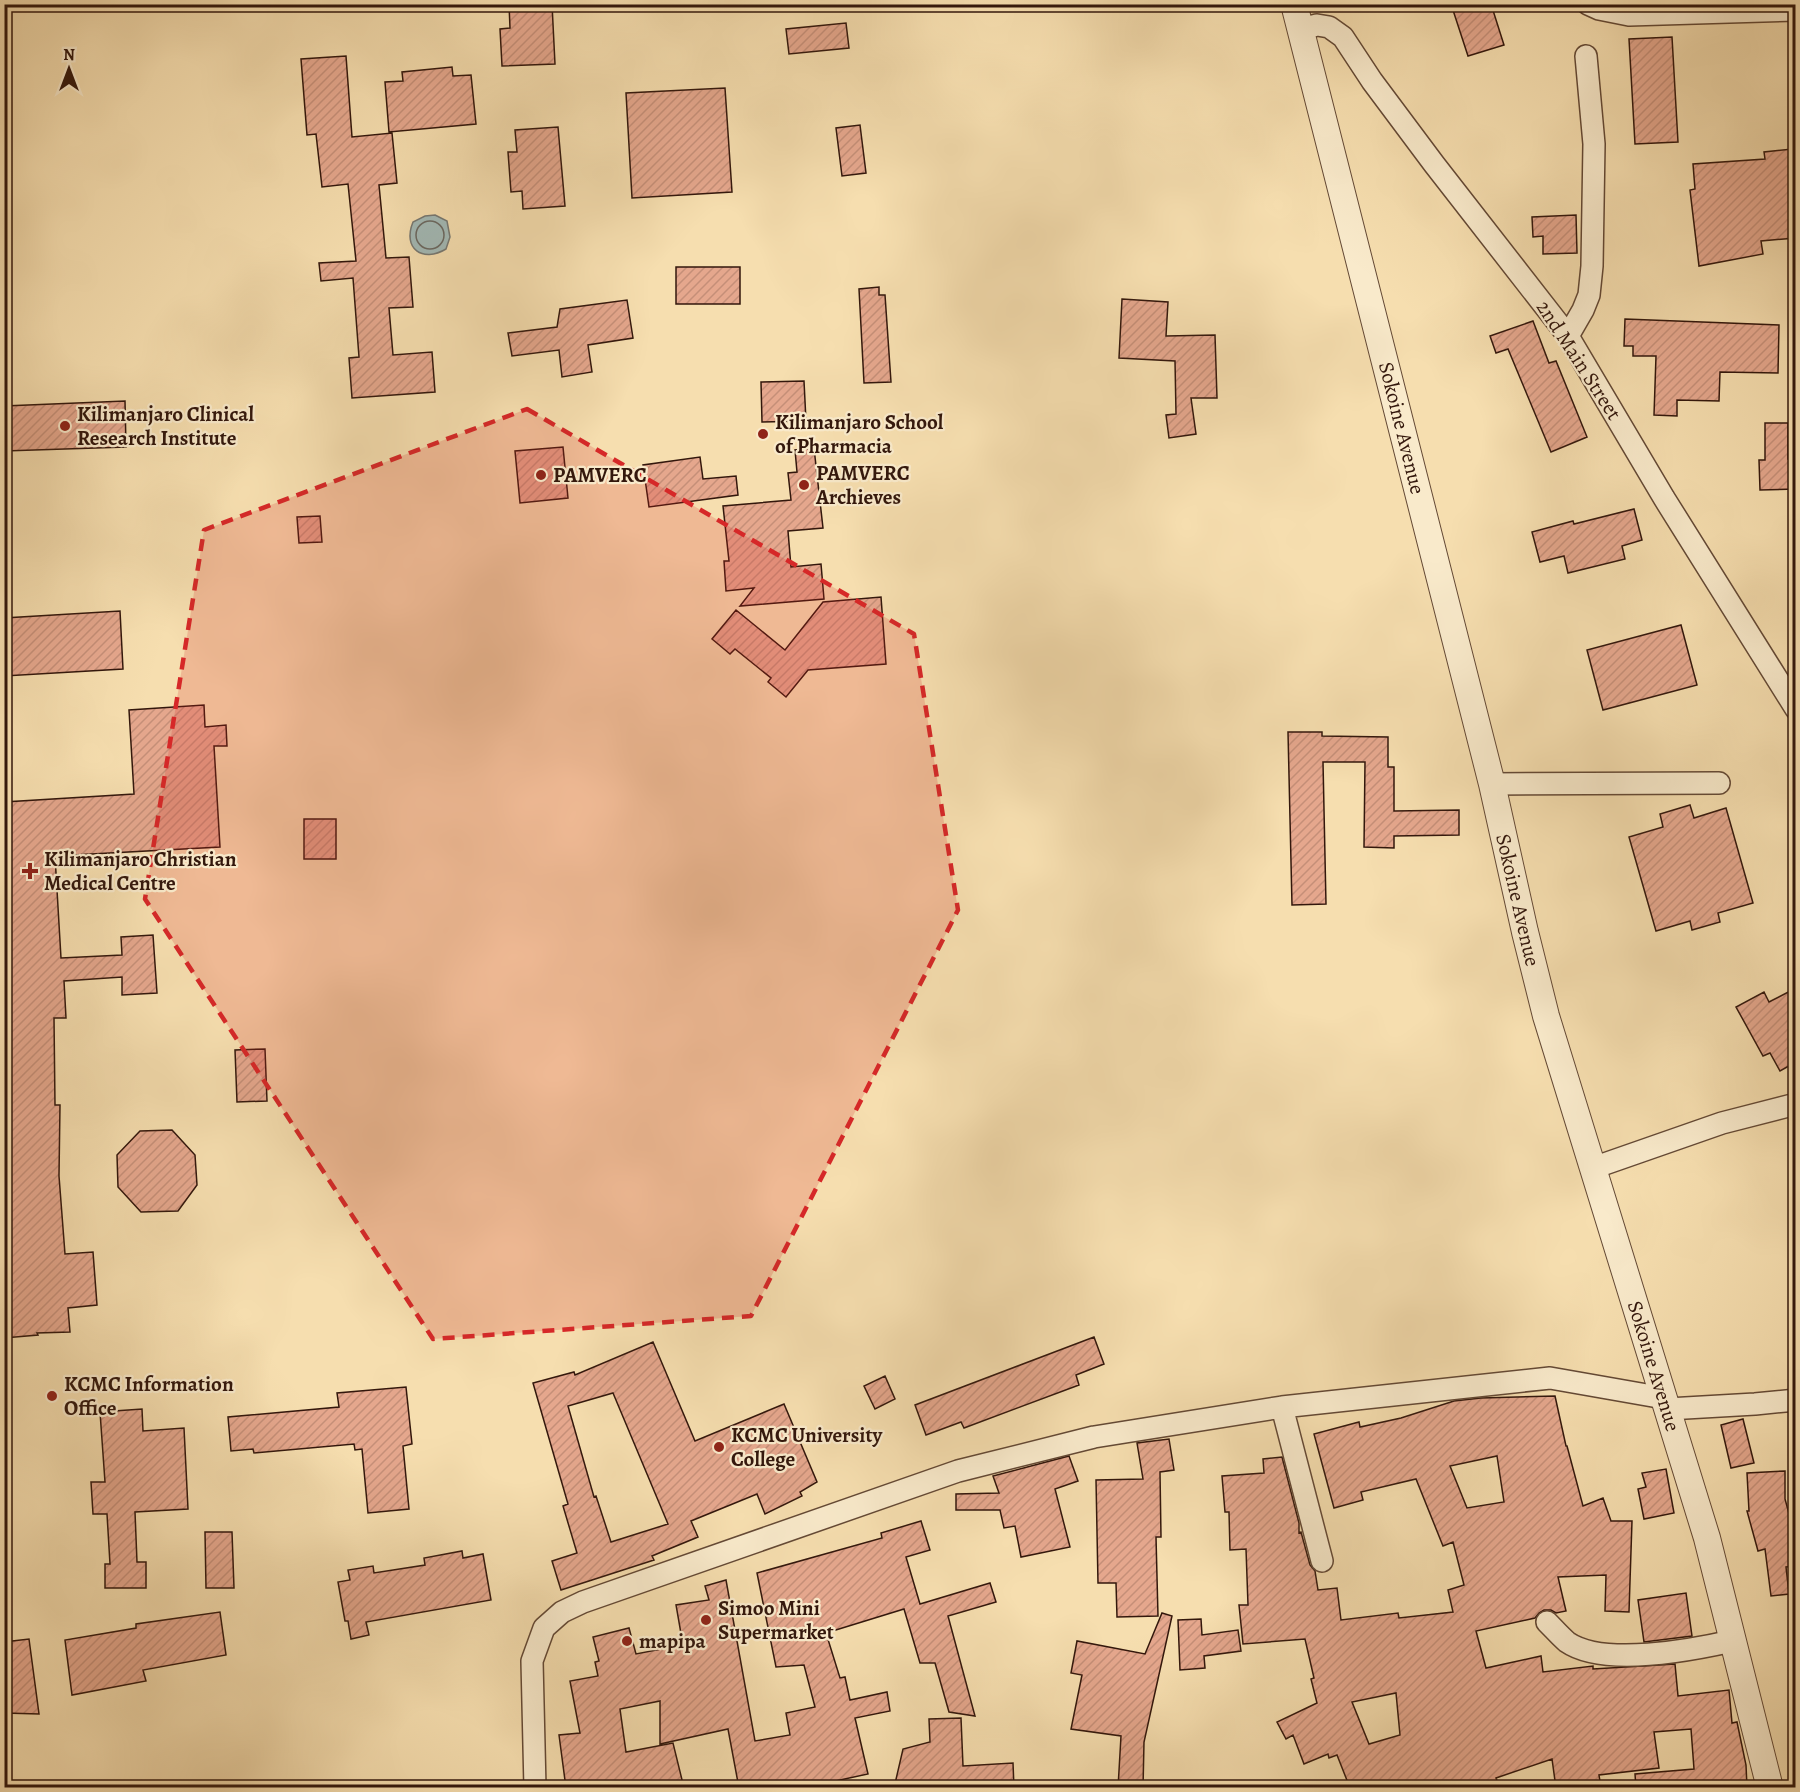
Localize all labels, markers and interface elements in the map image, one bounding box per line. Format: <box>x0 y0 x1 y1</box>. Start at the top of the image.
north arrow <box>39 39 99 99</box>
text: N <box>63 44 75 66</box>
street label: 2nd Main Street <box>1530 295 1628 425</box>
street label: Sokoine Avenue <box>1372 359 1432 497</box>
place label: Kilimanjaro Clinical Research Institute <box>77 400 254 452</box>
place label: Kilimanjaro School of Pharmacia <box>775 408 944 460</box>
marker: Kilimanjaro Clinical Research Institute <box>58 419 72 433</box>
marker: Kilimanjaro School of Pharmacia <box>756 427 770 441</box>
place label: PAMVERC Archieves <box>815 459 910 511</box>
place label: PAMVERC <box>553 461 647 489</box>
marker: PAMVERC <box>534 468 548 482</box>
marker: PAMVERC Archieves <box>797 478 811 492</box>
street label: Sokoine Avenue <box>1489 831 1547 969</box>
place label: Kilimanjaro Christian Medical Centre <box>44 845 237 897</box>
marker: Kilimanjaro Christian Medical Centre <box>21 862 39 880</box>
street label: Sokoine Avenue <box>1621 1297 1687 1435</box>
place label: KCMC Information Office <box>64 1370 234 1422</box>
marker: KCMC Information Office <box>45 1389 59 1403</box>
place label: KCMC University College <box>731 1421 883 1473</box>
marker: KCMC University College <box>712 1440 726 1454</box>
place label: Simoo Mini Supermarket <box>718 1594 834 1646</box>
marker: Simoo Mini Supermarket <box>699 1613 713 1627</box>
place label: mapipa <box>639 1627 706 1655</box>
marker: mapipa <box>620 1634 634 1648</box>

